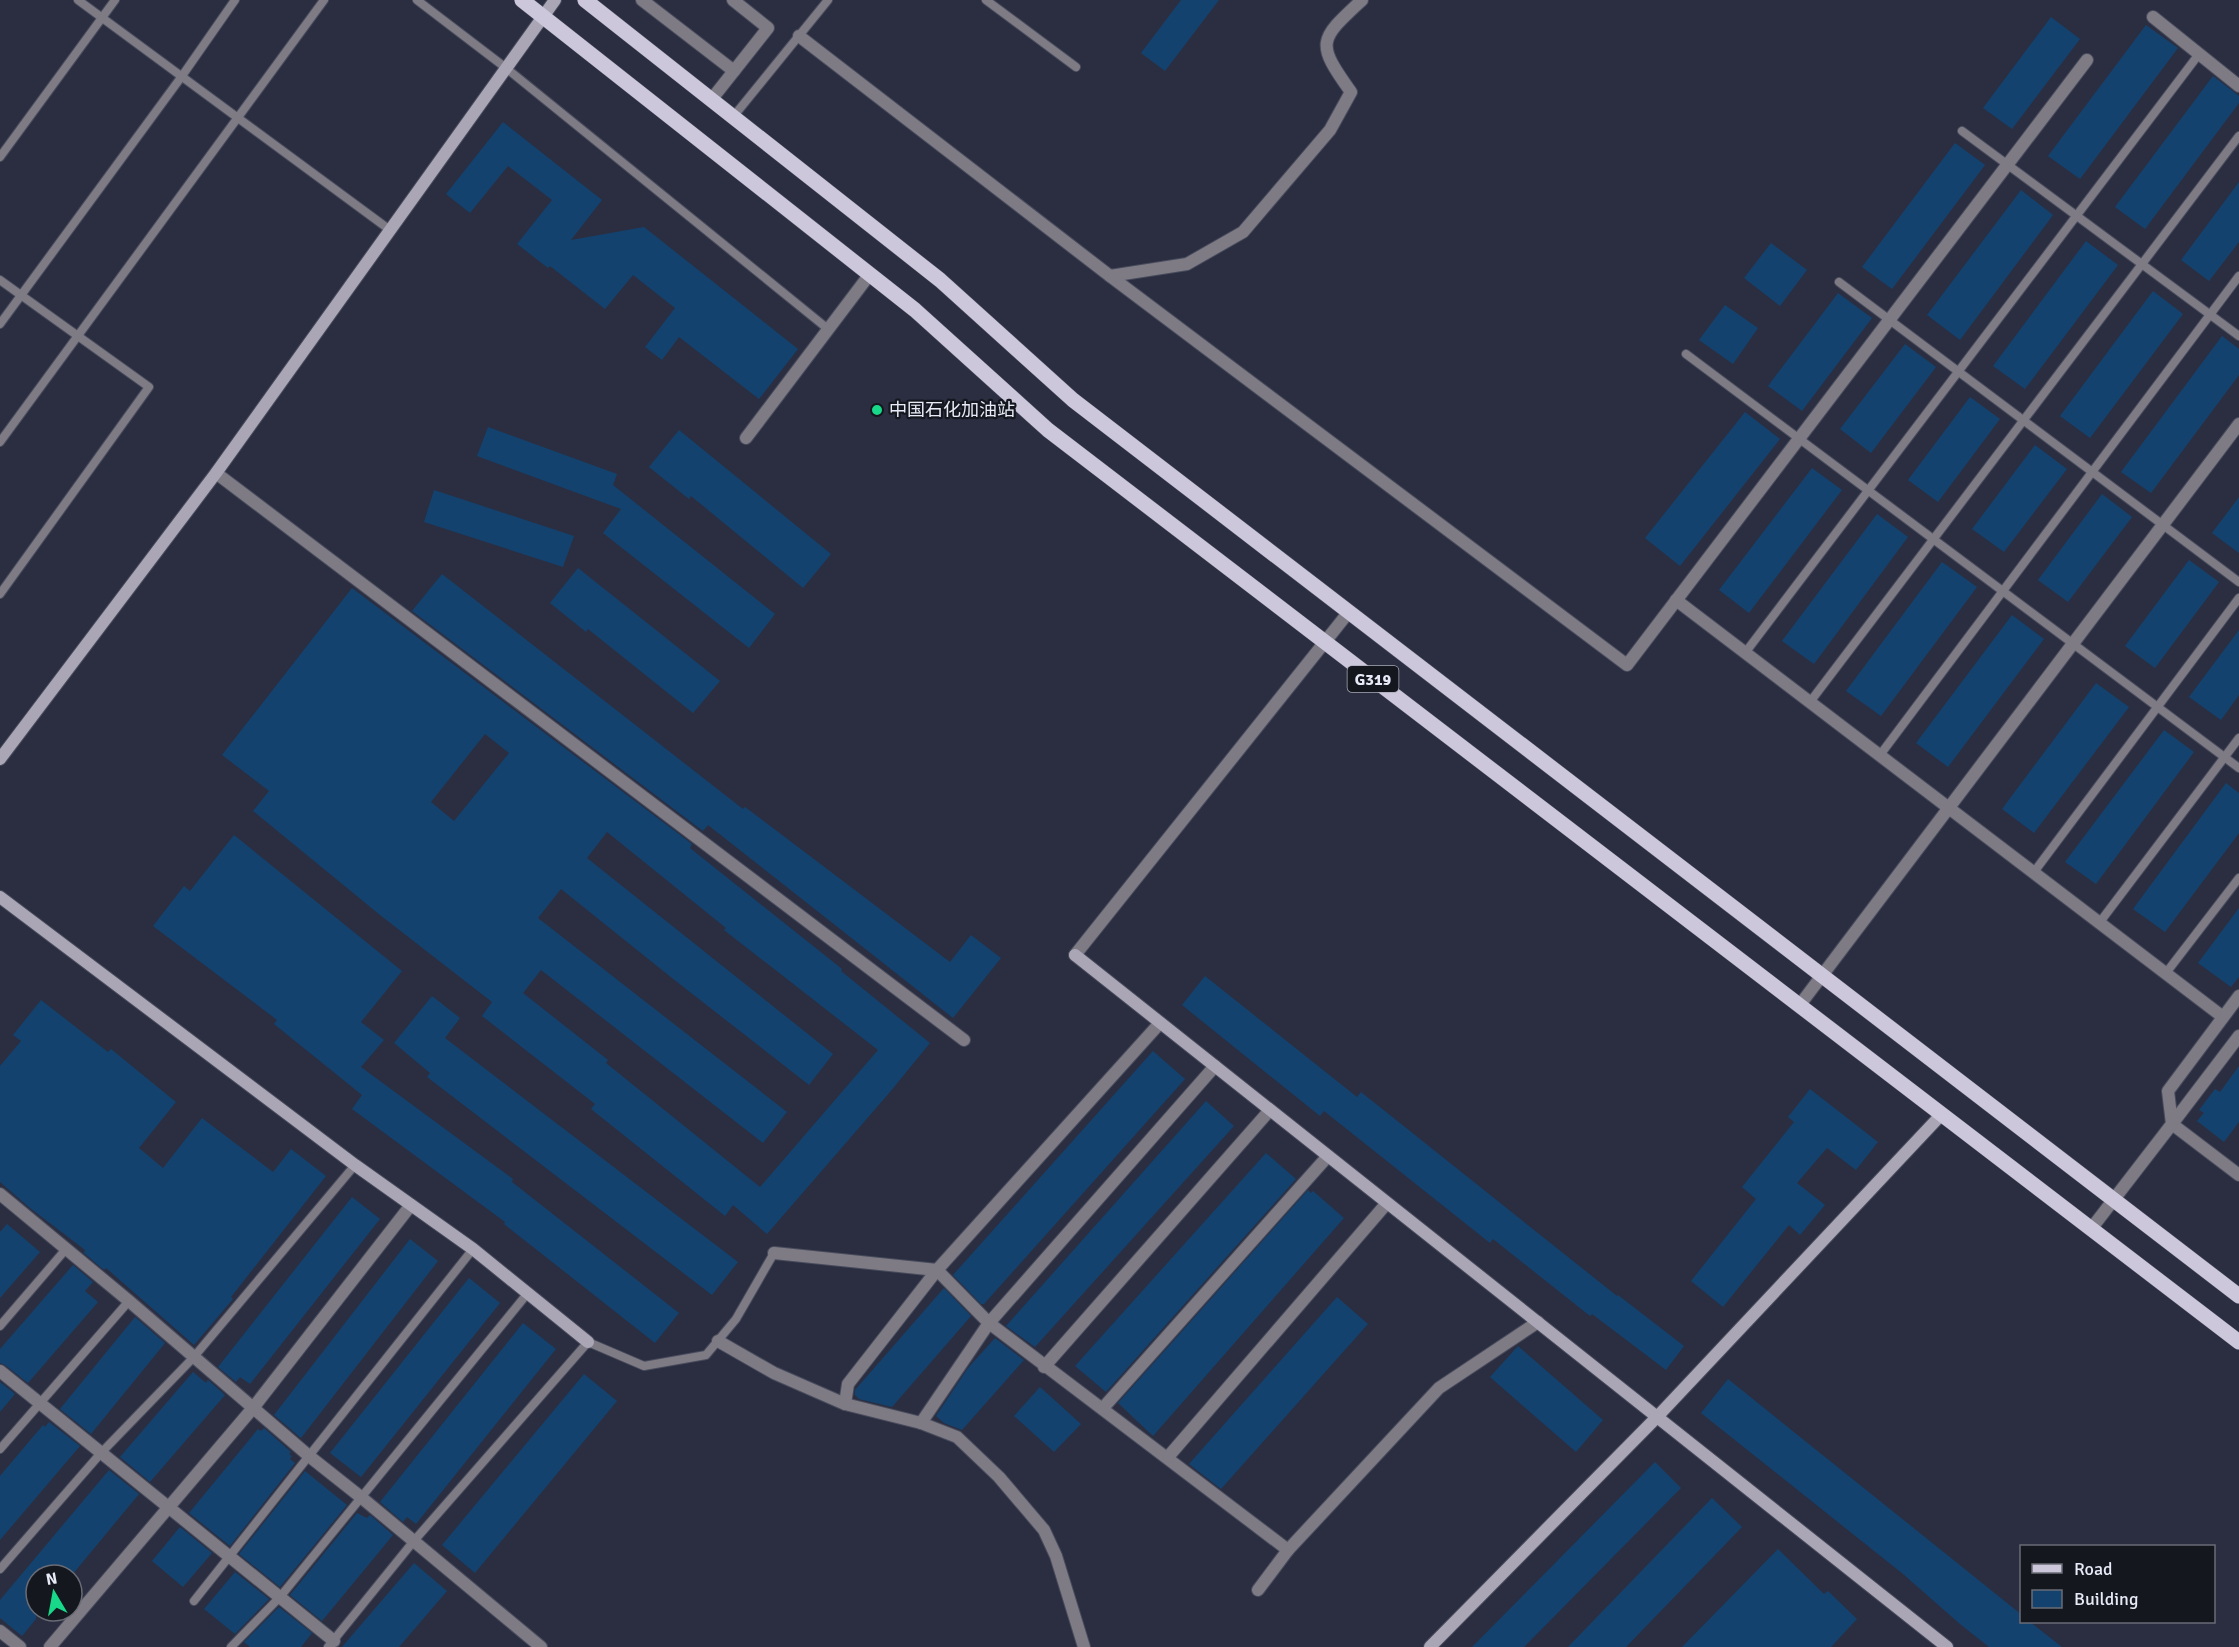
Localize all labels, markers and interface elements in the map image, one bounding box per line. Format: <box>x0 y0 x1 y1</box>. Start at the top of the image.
place label: 中国石化加油站 <box>889 399 1015 421</box>
marker: 中国石化加油站 <box>870 403 884 417</box>
road number: G319 <box>1348 666 1398 692</box>
legend <box>2020 1545 2215 1623</box>
text: Road <box>2074 1558 2113 1580</box>
north arrow <box>24 1563 84 1623</box>
text: N <box>44 1568 59 1590</box>
text: Building <box>2074 1588 2138 1610</box>

